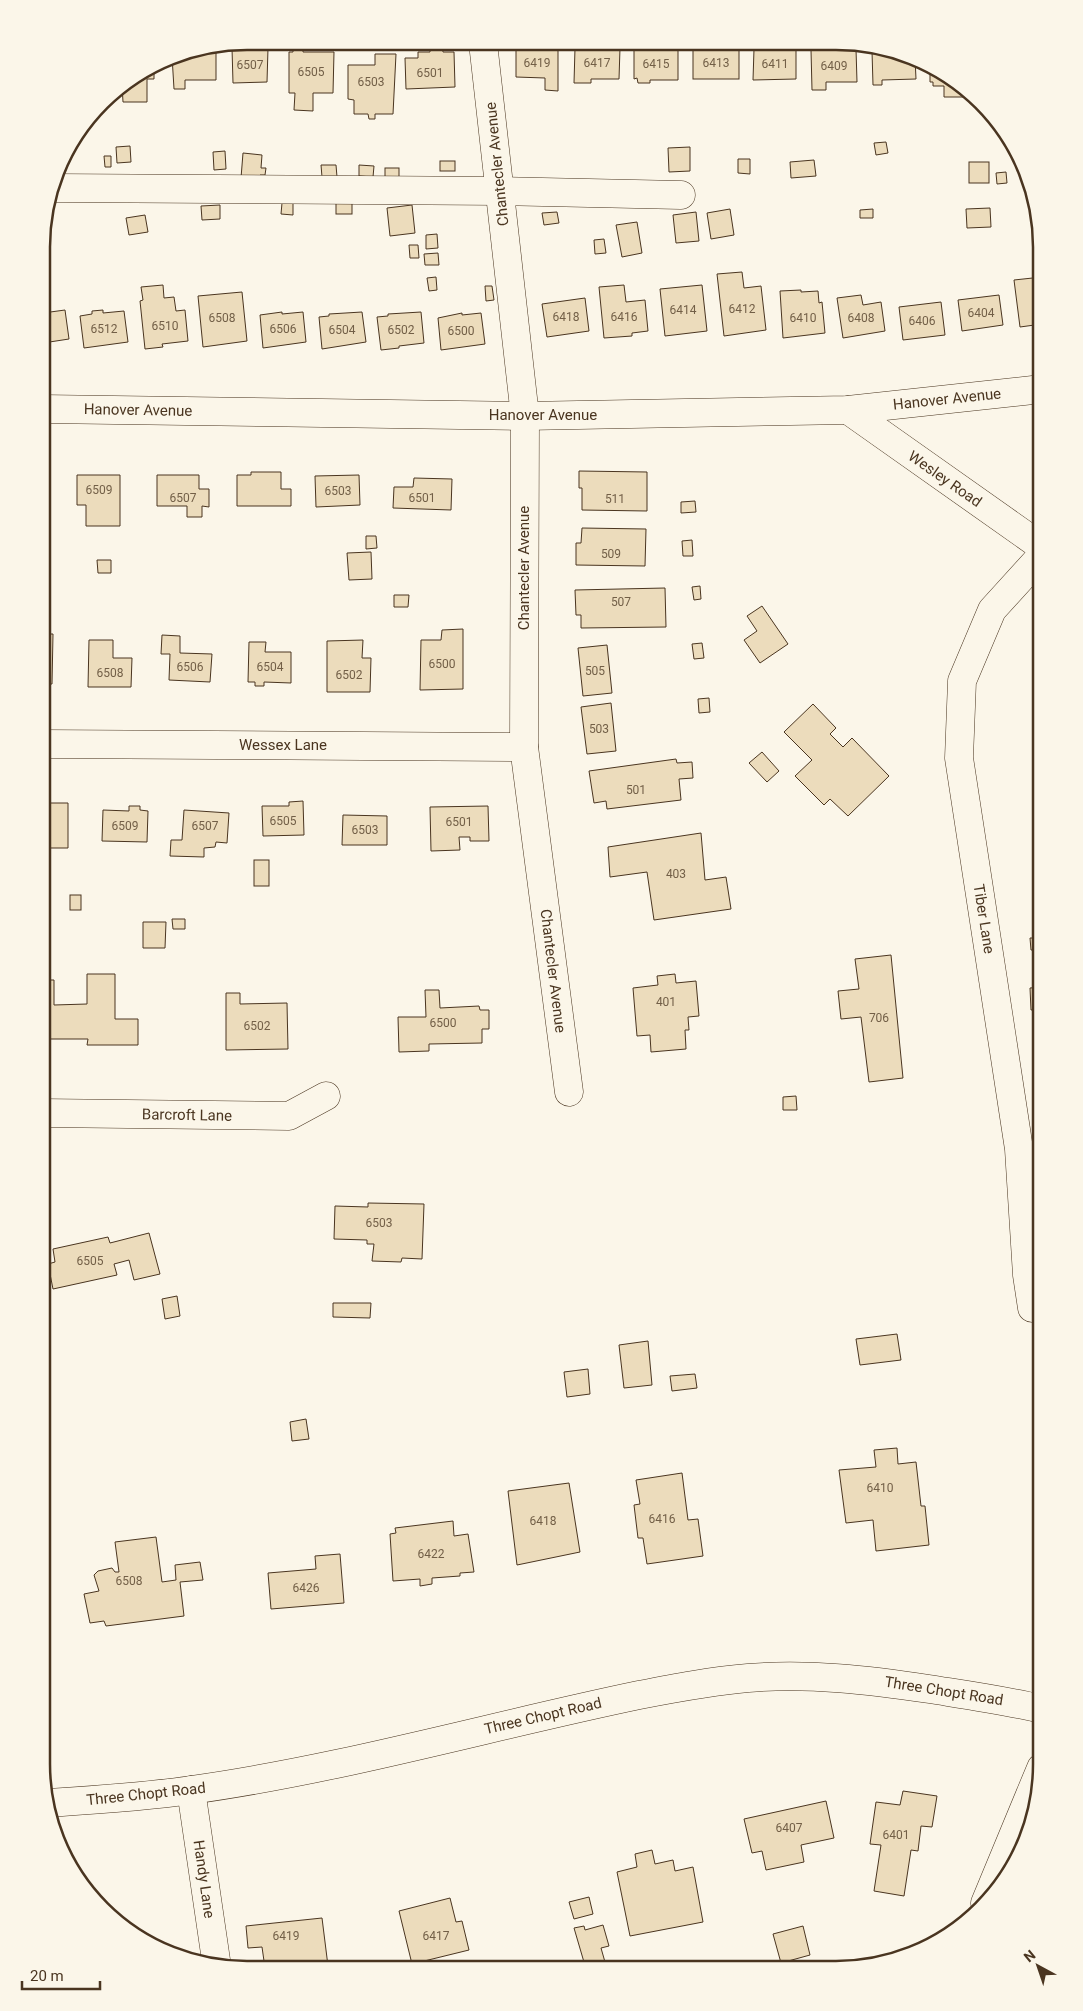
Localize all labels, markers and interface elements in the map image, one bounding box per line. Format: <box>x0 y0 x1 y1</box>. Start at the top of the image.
house number: 6419 <box>524 56 550 70</box>
house number: 6417 <box>584 56 611 70</box>
house number: 6413 <box>703 56 729 70</box>
house number: 6415 <box>643 57 670 71</box>
house number: 6411 <box>762 57 788 71</box>
house number: 6507 <box>237 58 264 72</box>
house number: 6409 <box>821 59 847 73</box>
house number: 6505 <box>298 65 325 79</box>
house number: 6501 <box>417 66 443 80</box>
house number: 6503 <box>358 75 384 89</box>
street label: Chantecler Avenue <box>482 101 512 227</box>
house number: 6412 <box>729 302 756 316</box>
house number: 6414 <box>670 303 697 317</box>
house number: 6404 <box>968 306 995 320</box>
house number: 6418 <box>553 310 580 324</box>
house number: 6416 <box>611 310 638 324</box>
house number: 6508 <box>209 311 236 325</box>
house number: 6410 <box>790 311 817 325</box>
house number: 6408 <box>848 311 875 325</box>
house number: 6406 <box>909 314 936 328</box>
house number: 6510 <box>152 319 179 333</box>
house number: 6512 <box>91 322 118 336</box>
house number: 6506 <box>270 322 297 336</box>
house number: 6504 <box>329 323 356 337</box>
house number: 6502 <box>388 323 415 337</box>
house number: 6500 <box>448 324 475 338</box>
street label: Hanover Avenue <box>892 384 1002 414</box>
street label: Hanover Avenue <box>84 400 192 420</box>
street label: Hanover Avenue <box>489 406 597 424</box>
street label: Wesley Road <box>905 447 985 511</box>
house number: 6509 <box>86 483 112 497</box>
house number: 6503 <box>325 484 351 498</box>
house number: 6507 <box>170 491 197 505</box>
house number: 6501 <box>409 491 435 505</box>
house number: 511 <box>605 492 625 506</box>
street label: Chantecler Avenue <box>515 506 533 630</box>
house number: 509 <box>601 547 621 561</box>
house number: 507 <box>611 595 631 609</box>
house number: 6500 <box>429 657 456 671</box>
house number: 6506 <box>177 660 204 674</box>
house number: 6504 <box>257 660 284 674</box>
house number: 505 <box>585 664 605 678</box>
house number: 6508 <box>97 666 124 680</box>
house number: 6502 <box>336 668 363 682</box>
house number: 503 <box>589 722 609 736</box>
street label: Wessex Lane <box>239 736 327 754</box>
house number: 501 <box>626 783 646 797</box>
house number: 6505 <box>270 814 297 828</box>
house number: 6501 <box>446 815 472 829</box>
house number: 6509 <box>112 819 138 833</box>
house number: 6507 <box>192 819 219 833</box>
house number: 6503 <box>352 823 378 837</box>
house number: 403 <box>666 867 686 881</box>
street label: Tiber Lane <box>970 883 998 955</box>
street label: Chantecler Avenue <box>536 908 570 1034</box>
house number: 401 <box>656 995 676 1009</box>
house number: 706 <box>869 1011 889 1025</box>
house number: 6500 <box>430 1016 457 1030</box>
house number: 6502 <box>244 1019 271 1033</box>
street label: Barcroft Lane <box>142 1105 232 1125</box>
house number: 6503 <box>366 1216 392 1230</box>
house number: 6505 <box>77 1254 104 1268</box>
house number: 6410 <box>867 1481 894 1495</box>
house number: 6416 <box>649 1512 676 1526</box>
house number: 6418 <box>530 1514 557 1528</box>
house number: 6422 <box>418 1547 445 1561</box>
house number: 6508 <box>116 1574 143 1588</box>
house number: 6426 <box>293 1581 320 1595</box>
street label: Three Chopt Road <box>883 1673 1005 1709</box>
street label: Three Chopt Road <box>483 1694 603 1738</box>
street label: Three Chopt Road <box>85 1779 207 1809</box>
house number: 6407 <box>776 1821 803 1835</box>
house number: 6401 <box>883 1828 909 1842</box>
street label: Handy Lane <box>190 1839 218 1919</box>
house number: 6419 <box>273 1929 299 1943</box>
house number: 6417 <box>423 1929 450 1943</box>
north arrow <box>1013 1941 1063 1991</box>
text: N <box>1021 1947 1039 1965</box>
scale bar <box>22 1958 100 1990</box>
text: 20 m <box>30 1967 64 1985</box>

